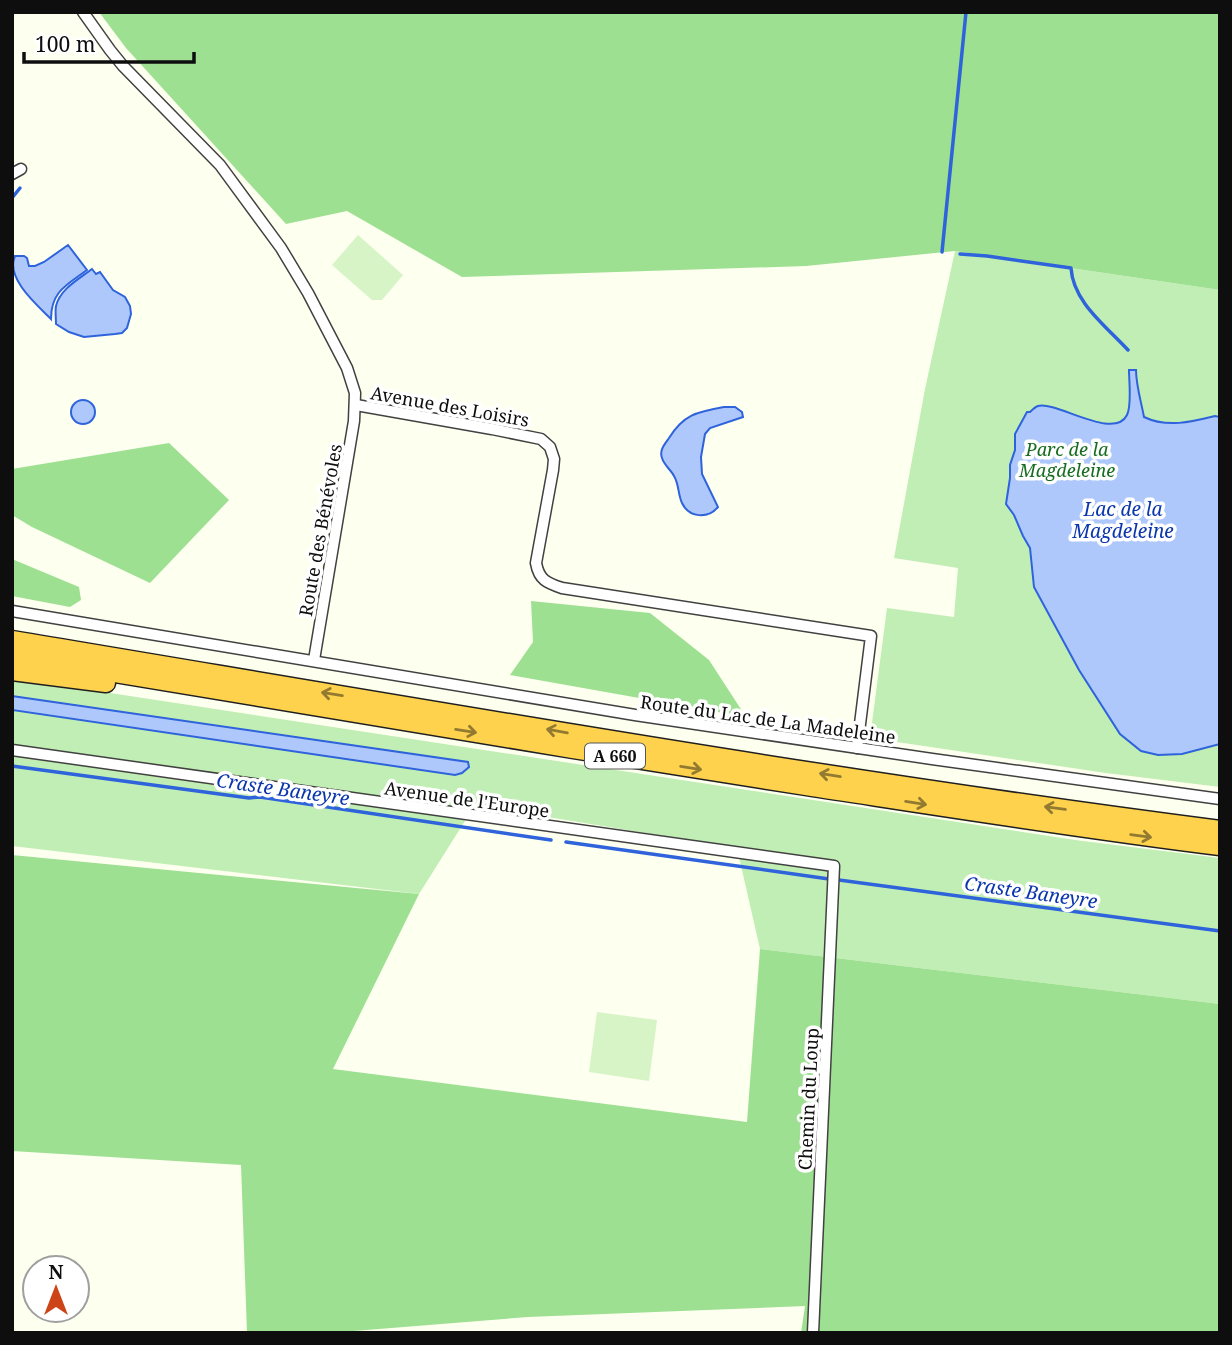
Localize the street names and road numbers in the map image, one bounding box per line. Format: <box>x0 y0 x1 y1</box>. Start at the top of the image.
street label: Avenue des Loisirs <box>369 380 531 432</box>
street label: Route des Bénévoles <box>293 442 347 618</box>
street label: Route du Lac de La Madeleine <box>639 689 897 749</box>
road number: A 660 <box>585 744 645 768</box>
street label: Avenue de l'Europe <box>383 776 551 822</box>
street label: Chemin du Loup <box>792 1027 824 1171</box>

